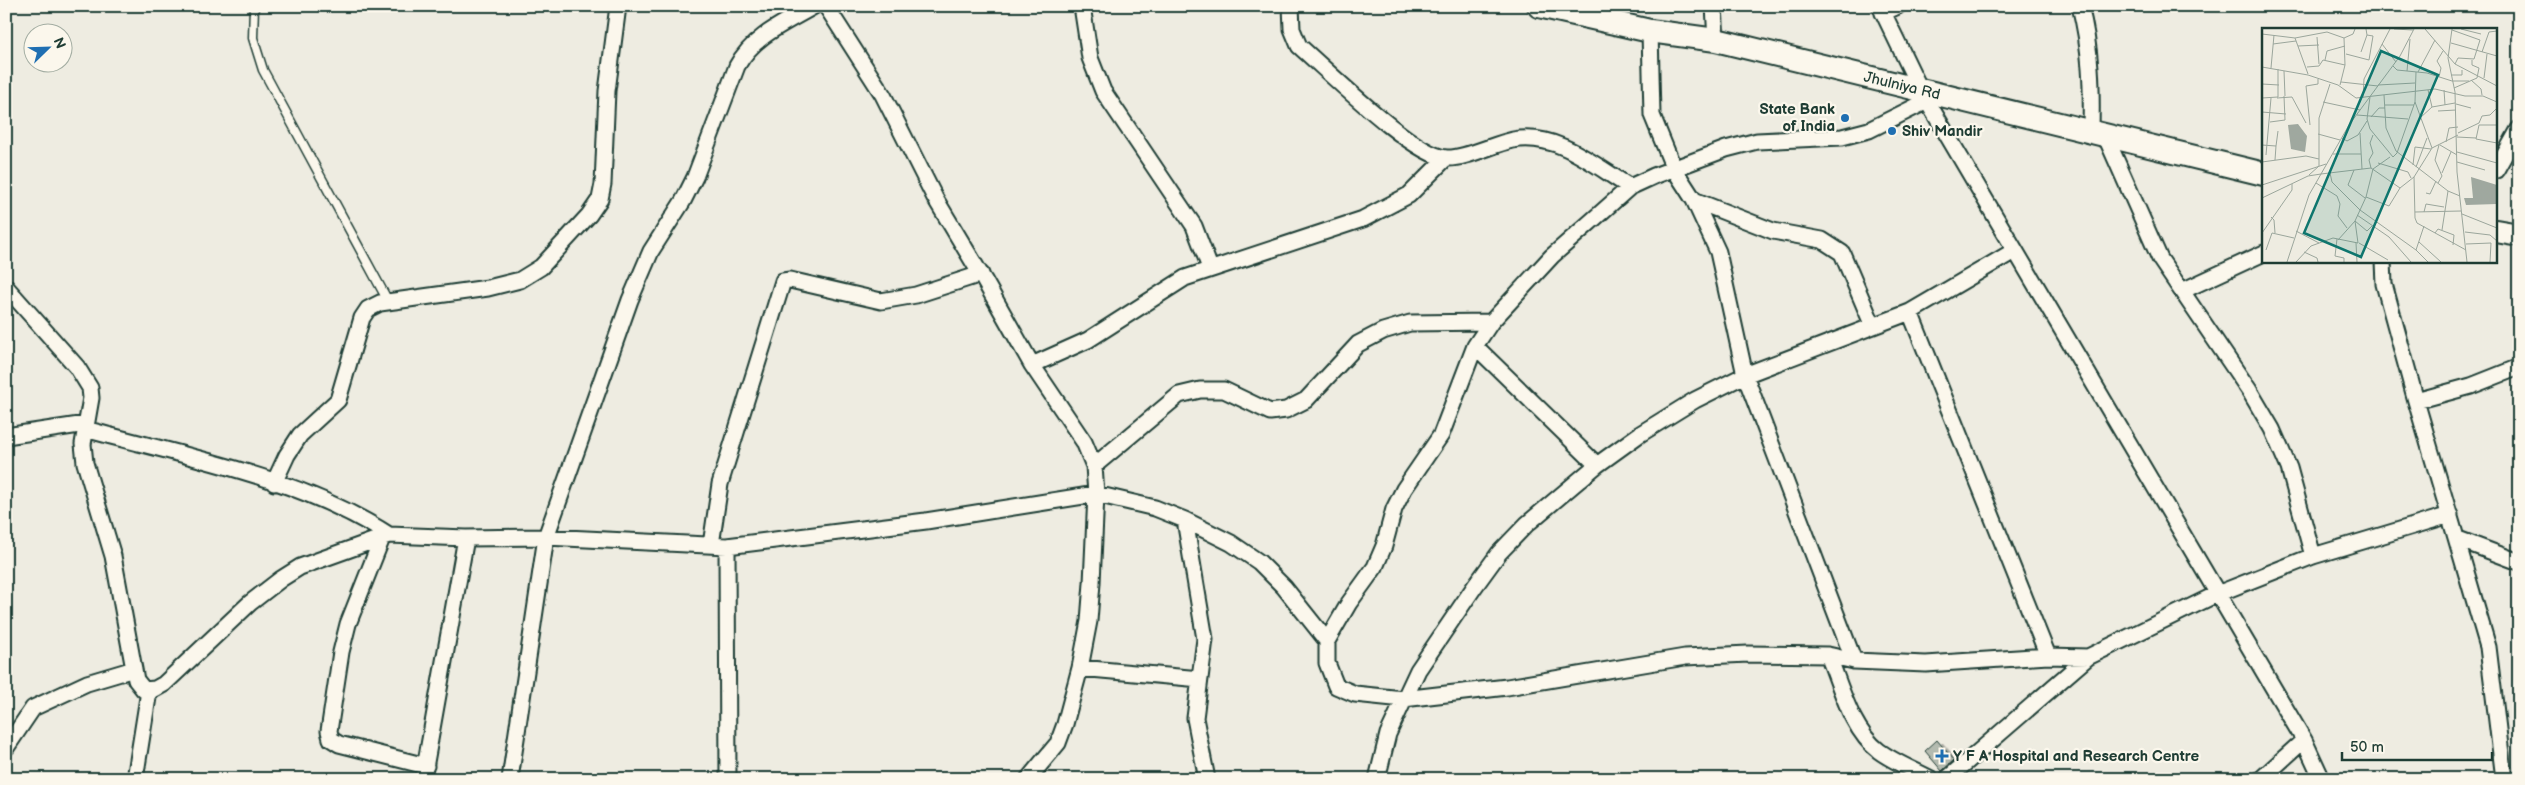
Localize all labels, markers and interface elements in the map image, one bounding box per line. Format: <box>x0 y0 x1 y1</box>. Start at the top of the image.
north arrow <box>22 22 72 72</box>
inset map <box>2262 28 2498 262</box>
text: N <box>50 35 69 51</box>
street label: Jhulniya Rd <box>1862 67 1942 105</box>
place label: State Bank of India <box>1760 100 1835 136</box>
marker: State Bank of India <box>1839 112 1851 124</box>
place label: Shiv Mandir <box>1902 122 1983 141</box>
marker: Shiv Mandir <box>1886 125 1898 137</box>
scale bar <box>2342 730 2492 762</box>
text: 50 m <box>2350 738 2384 757</box>
place label: Y F A Hospital and Research Centre <box>1953 747 2199 766</box>
marker: Y F A Hospital and Research Centre <box>1935 749 1949 763</box>

